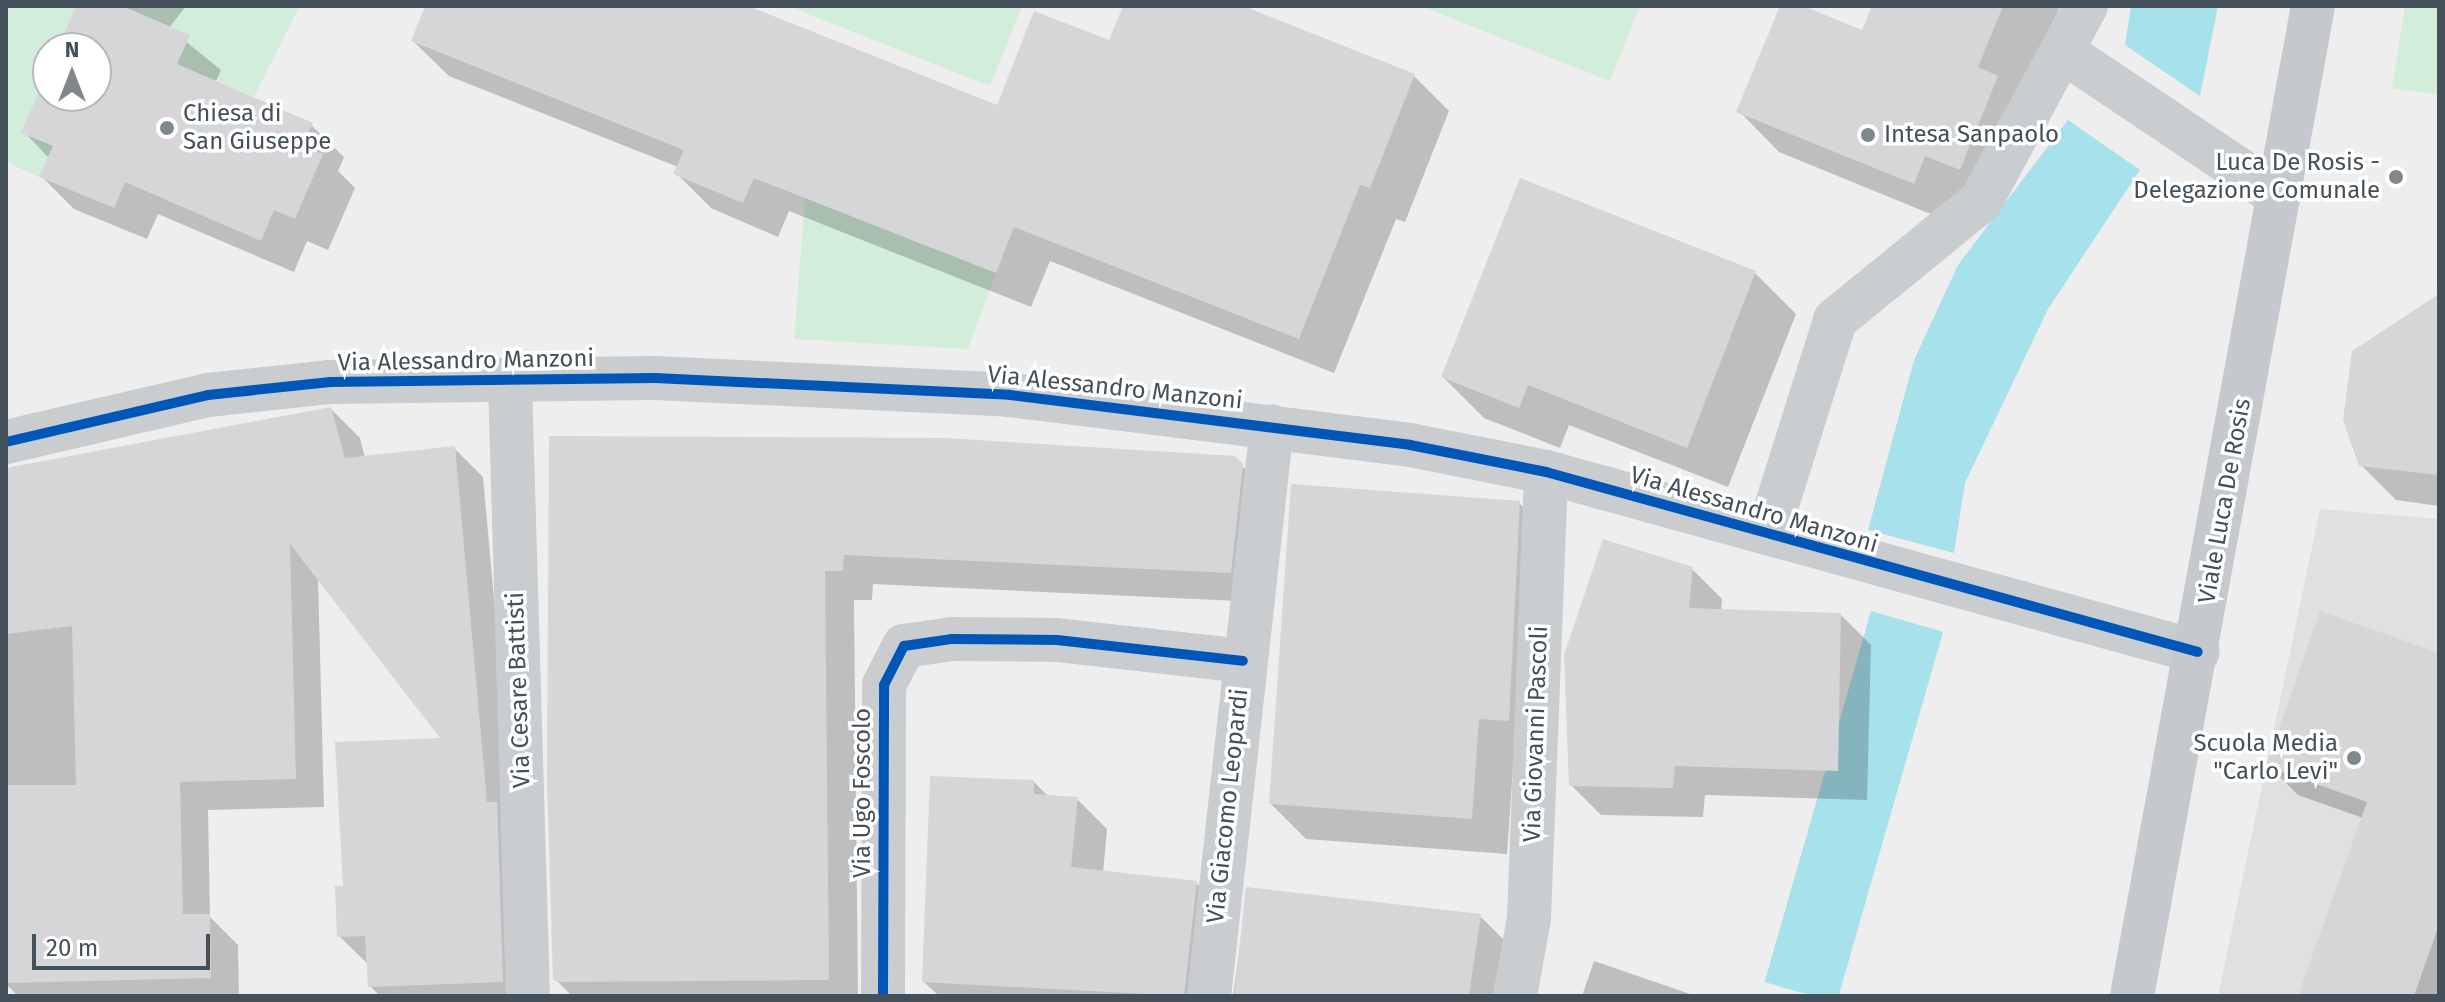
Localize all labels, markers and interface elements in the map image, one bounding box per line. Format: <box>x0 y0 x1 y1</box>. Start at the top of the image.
north arrow <box>32 32 112 112</box>
text: N <box>65 36 79 63</box>
place label: Chiesa di San Giuseppe <box>183 100 331 156</box>
marker: Chiesa di San Giuseppe <box>158 119 176 137</box>
place label: Intesa Sanpaolo <box>1884 121 2059 149</box>
marker: Intesa Sanpaolo <box>1859 126 1877 144</box>
place label: Luca De Rosis - Delegazione Comunale <box>2133 149 2380 205</box>
marker: Luca De Rosis - Delegazione Comunale <box>2387 168 2405 186</box>
street label: Via Alessandro Manzoni <box>337 344 595 378</box>
street label: Via Alessandro Manzoni <box>986 360 1244 416</box>
street label: Viale Luca De Rosis <box>2193 396 2257 606</box>
street label: Via Alessandro Manzoni <box>1627 461 1881 559</box>
street label: Via Cesare Battisti <box>501 592 537 788</box>
street label: Via Giovanni Pascoli <box>1518 625 1554 843</box>
street label: Via Giacomo Leopardi <box>1201 687 1255 925</box>
street label: Via Ugo Foscolo <box>849 708 877 878</box>
place label: Scuola Media "Carlo Levi" <box>2193 730 2338 786</box>
marker: Scuola Media "Carlo Levi" <box>2345 749 2363 767</box>
scale bar <box>36 918 214 968</box>
text: 20 m <box>46 934 98 962</box>

